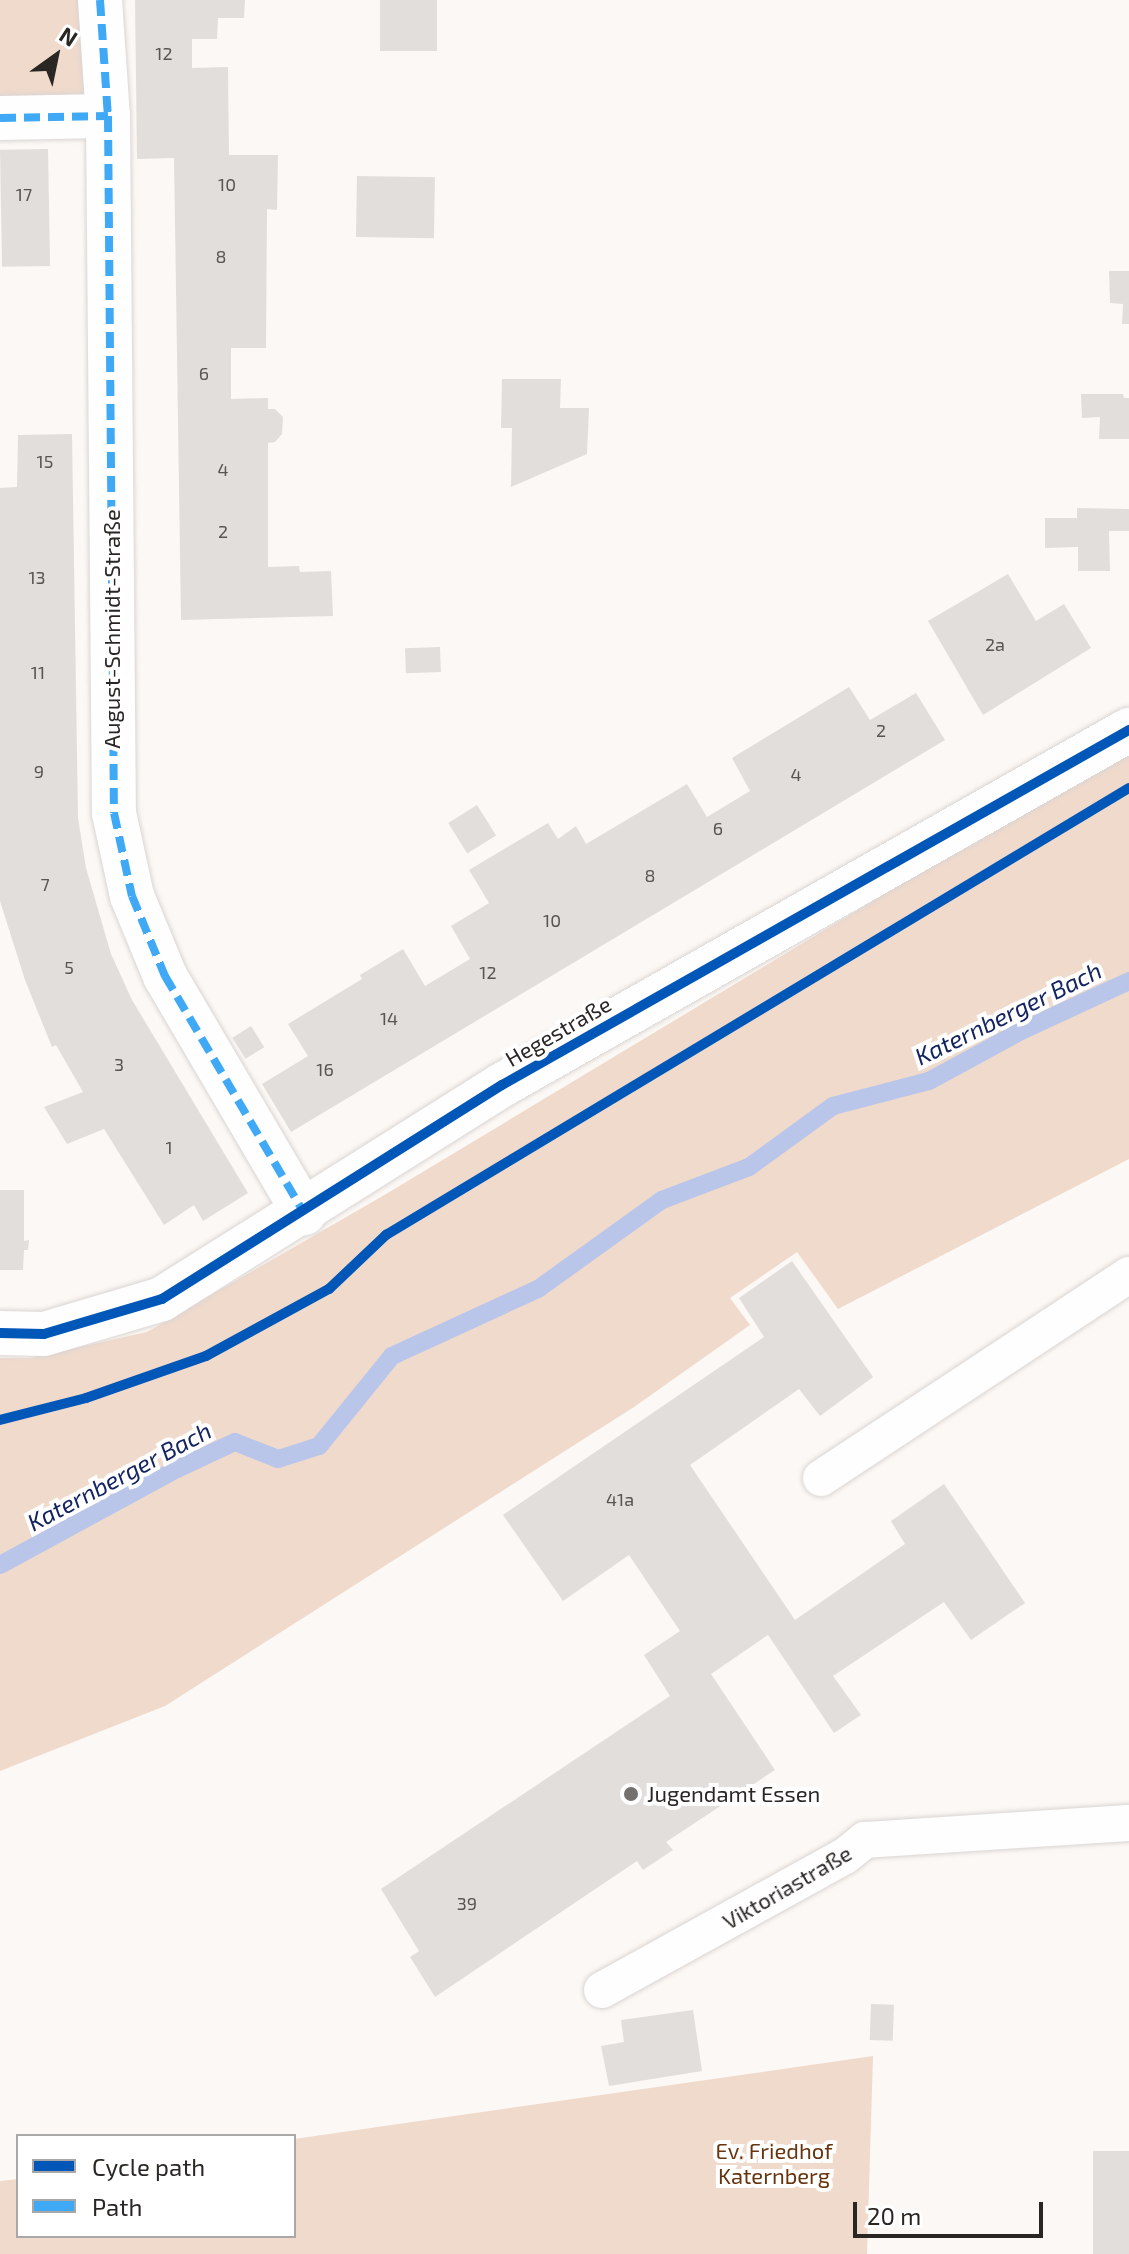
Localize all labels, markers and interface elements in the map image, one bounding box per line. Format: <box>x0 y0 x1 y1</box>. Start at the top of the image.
north arrow <box>16 16 96 96</box>
text: N <box>55 21 83 51</box>
house number: 12 <box>155 42 173 64</box>
house number: 10 <box>218 173 236 195</box>
house number: 17 <box>16 183 32 205</box>
house number: 8 <box>216 245 226 267</box>
house number: 6 <box>199 362 209 384</box>
house number: 15 <box>37 450 53 472</box>
house number: 4 <box>217 458 229 480</box>
street label: August-Schmidt-Straße <box>99 509 125 749</box>
house number: 2 <box>218 520 228 542</box>
house number: 13 <box>28 566 46 588</box>
house number: 2a <box>985 633 1005 655</box>
house number: 11 <box>31 661 45 683</box>
house number: 2 <box>876 719 886 741</box>
house number: 9 <box>34 760 44 782</box>
house number: 4 <box>790 763 802 785</box>
house number: 6 <box>713 817 723 839</box>
house number: 8 <box>645 864 655 886</box>
house number: 7 <box>40 873 50 895</box>
house number: 10 <box>543 909 561 931</box>
water label: Katernberger Bach <box>910 955 1106 1071</box>
house number: 5 <box>64 956 74 978</box>
house number: 12 <box>479 961 497 983</box>
street label: Hegestraße <box>500 990 616 1072</box>
house number: 14 <box>380 1007 398 1029</box>
house number: 3 <box>114 1053 124 1075</box>
house number: 16 <box>316 1058 334 1080</box>
house number: 1 <box>165 1136 173 1158</box>
water label: Katernberger Bach <box>22 1415 216 1537</box>
house number: 41a <box>606 1488 634 1510</box>
place label: Jugendamt Essen <box>647 1781 820 1807</box>
marker: Jugendamt Essen <box>622 1785 640 1803</box>
street label: Viktoriastraße <box>718 1839 856 1935</box>
house number: 39 <box>457 1892 477 1914</box>
legend <box>16 2134 296 2238</box>
park label: Ev. Friedhof Katernberg <box>715 2137 833 2188</box>
text: Cycle path <box>92 2152 205 2181</box>
scale bar <box>857 2186 1047 2236</box>
text: Path <box>92 2192 142 2221</box>
text: 20 m <box>867 2201 921 2230</box>

